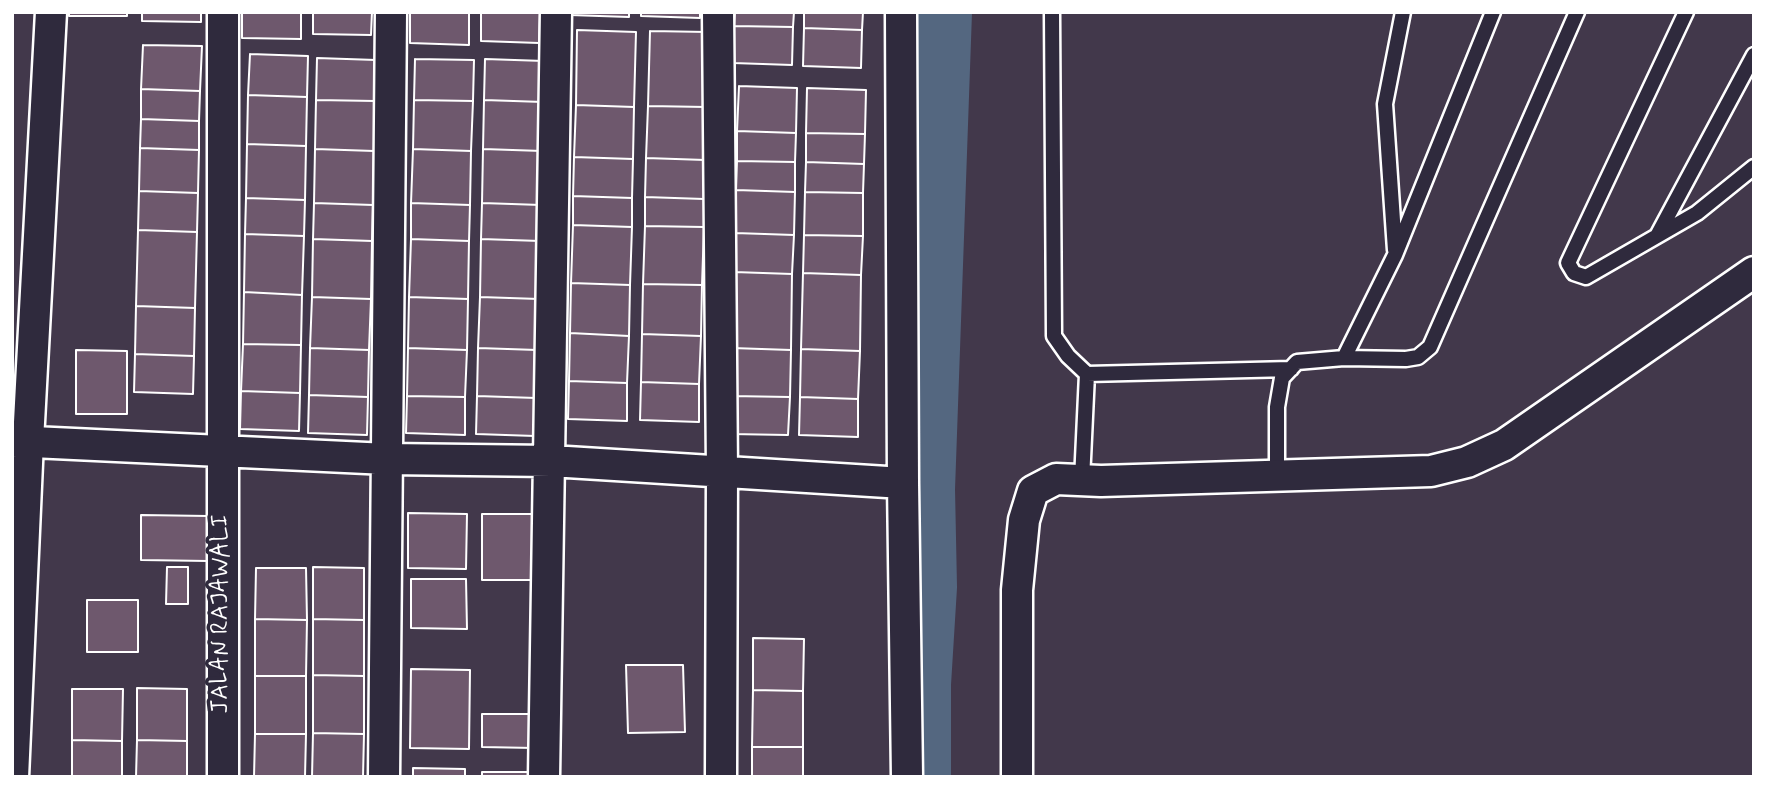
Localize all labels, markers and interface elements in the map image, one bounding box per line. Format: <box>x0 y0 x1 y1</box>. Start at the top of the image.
street label: JALAN RAJAWALI <box>208 514 236 714</box>

